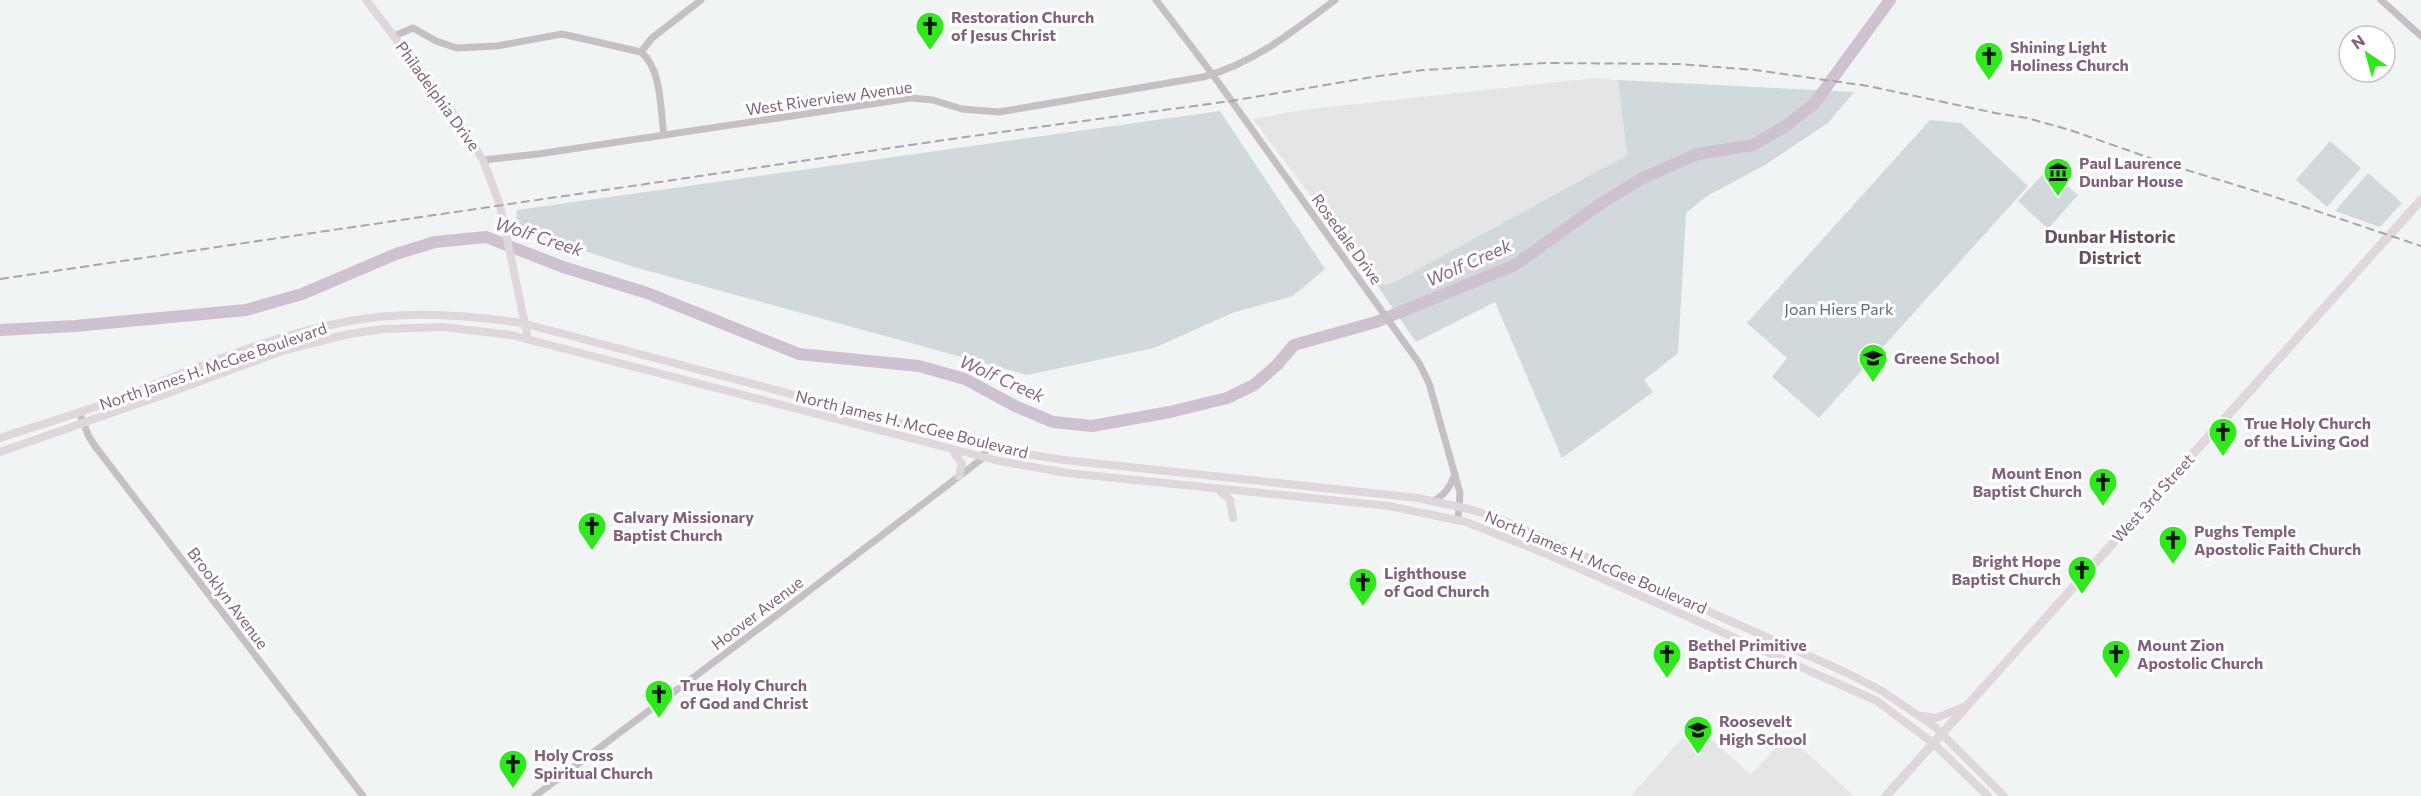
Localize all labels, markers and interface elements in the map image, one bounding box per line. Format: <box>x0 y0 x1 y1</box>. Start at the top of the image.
place label: Restoration Church of Jesus Christ <box>951 7 1094 44</box>
church icon: Restoration Church of Jesus Christ <box>914 10 946 52</box>
north arrow <box>2337 24 2397 84</box>
text: N <box>2347 30 2368 53</box>
street label: Philadelphia Drive <box>392 37 484 154</box>
place label: Shining Light Holiness Church <box>2010 37 2129 74</box>
church icon: Shining Light Holiness Church <box>1973 40 2005 82</box>
street label: West Riverview Avenue <box>744 76 913 119</box>
place label: Paul Laurence Dunbar House <box>2079 153 2183 190</box>
museum icon: Paul Laurence Dunbar House <box>2042 156 2074 198</box>
street label: Rosedale Drive <box>1308 190 1387 288</box>
water label: Wolf Creek <box>493 212 587 261</box>
district label: Dunbar Historic District <box>2044 225 2176 268</box>
water label: Wolf Creek <box>1422 233 1516 291</box>
park label: Joan Hiers Park <box>1784 299 1894 318</box>
street label: North James H. McGee Boulevard <box>97 318 329 413</box>
school or university icon: Greene School <box>1857 342 1889 384</box>
place label: Greene School <box>1894 348 2000 367</box>
water label: Wolf Creek <box>956 350 1050 407</box>
street label: North James H. McGee Boulevard <box>794 385 1030 462</box>
place label: True Holy Church of the Living God <box>2244 413 2371 450</box>
church icon: True Holy Church of the Living God <box>2207 416 2239 458</box>
street label: West 3rd Street <box>2108 449 2198 546</box>
place label: Mount Enon Baptist Church <box>1972 463 2082 500</box>
church icon: Mount Enon Baptist Church <box>2087 466 2119 508</box>
street label: North James H. McGee Boulevard <box>1482 506 1710 617</box>
place label: Calvary Missionary Baptist Church <box>613 507 754 544</box>
church icon: Calvary Missionary Baptist Church <box>576 510 608 552</box>
place label: Pughs Temple Apostolic Faith Church <box>2194 521 2361 558</box>
church icon: Pughs Temple Apostolic Faith Church <box>2157 524 2189 566</box>
street label: Brooklyn Avenue <box>184 543 273 652</box>
place label: Bright Hope Baptist Church <box>1951 551 2061 588</box>
church icon: Bright Hope Baptist Church <box>2066 554 2098 596</box>
place label: Lighthouse of God Church <box>1384 563 1489 600</box>
church icon: Lighthouse of God Church <box>1347 566 1379 608</box>
street label: Hoover Avenue <box>707 572 806 653</box>
place label: Bethel Primitive Baptist Church <box>1688 635 1807 672</box>
place label: Mount Zion Apostolic Church <box>2137 635 2263 672</box>
church icon: Bethel Primitive Baptist Church <box>1651 638 1683 680</box>
church icon: Mount Zion Apostolic Church <box>2100 638 2132 680</box>
place label: True Holy Church of God and Christ <box>680 675 808 712</box>
church icon: True Holy Church of God and Christ <box>643 678 675 720</box>
place label: Roosevelt High School <box>1719 711 1807 748</box>
school or university icon: Roosevelt High School <box>1682 714 1714 756</box>
place label: Holy Cross Spiritual Church <box>534 745 653 782</box>
church icon: Holy Cross Spiritual Church <box>497 748 529 790</box>

